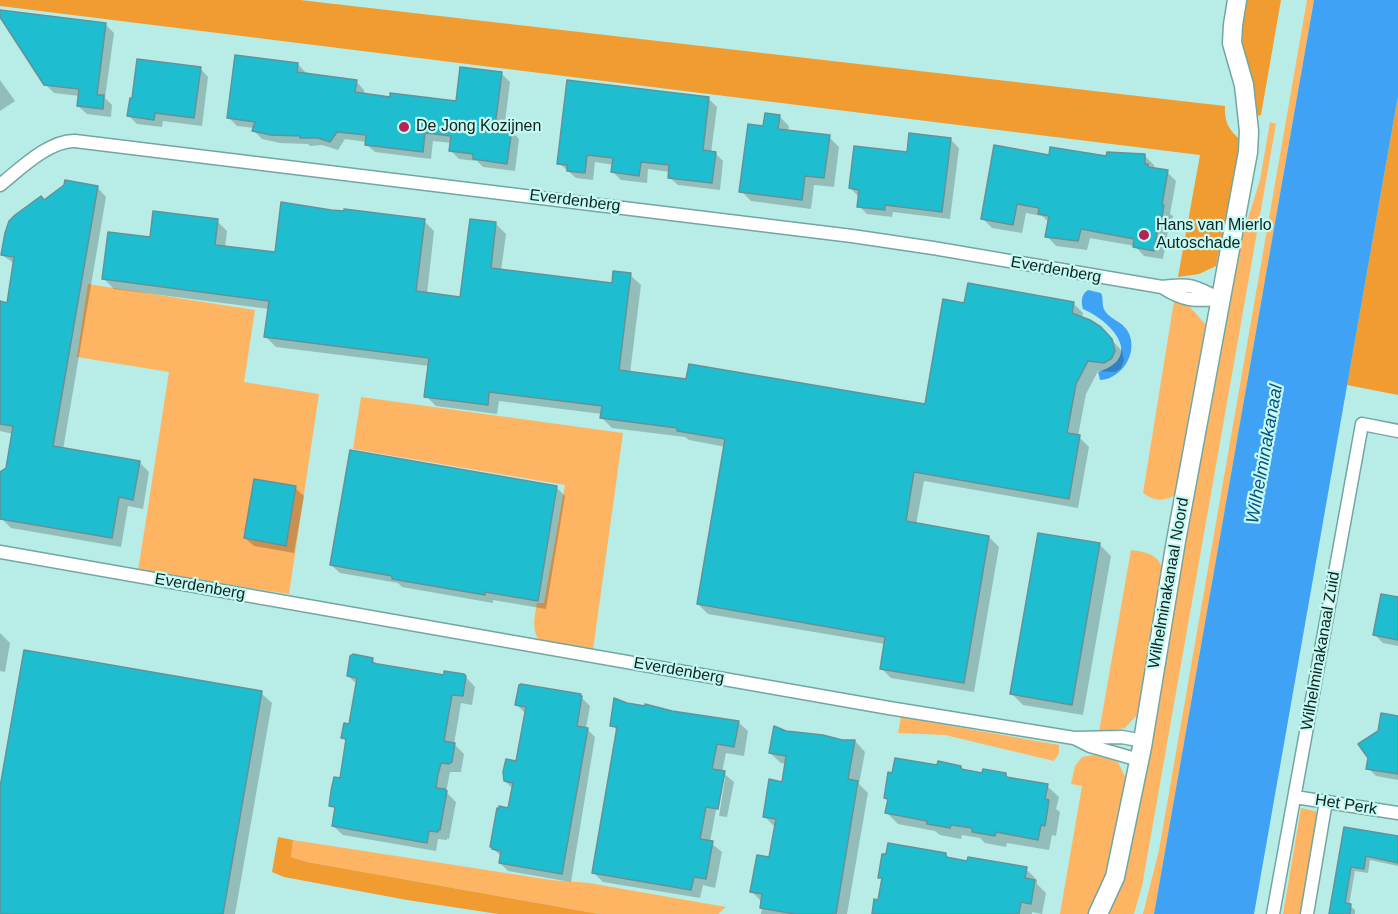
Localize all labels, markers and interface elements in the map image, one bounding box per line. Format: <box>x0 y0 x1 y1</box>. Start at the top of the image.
place label: De Jong Kozijnen <box>416 117 541 137</box>
marker: De Jong Kozijnen <box>397 120 411 134</box>
street label: Everdenberg <box>528 186 622 216</box>
place label: Hans van Mierlo Autoschade <box>1156 216 1272 254</box>
marker: Hans van Mierlo Autoschade <box>1137 228 1151 242</box>
street label: Everdenberg <box>1009 253 1103 287</box>
water label: Wilhelminakanaal <box>1242 383 1288 525</box>
street label: Wilhelminakanaal Noord <box>1144 496 1194 670</box>
street label: Everdenberg <box>153 570 247 604</box>
street label: Wilhelminakanaal Zuid <box>1298 570 1344 732</box>
street label: Everdenberg <box>632 654 726 688</box>
street label: Het Perk <box>1314 791 1378 819</box>

